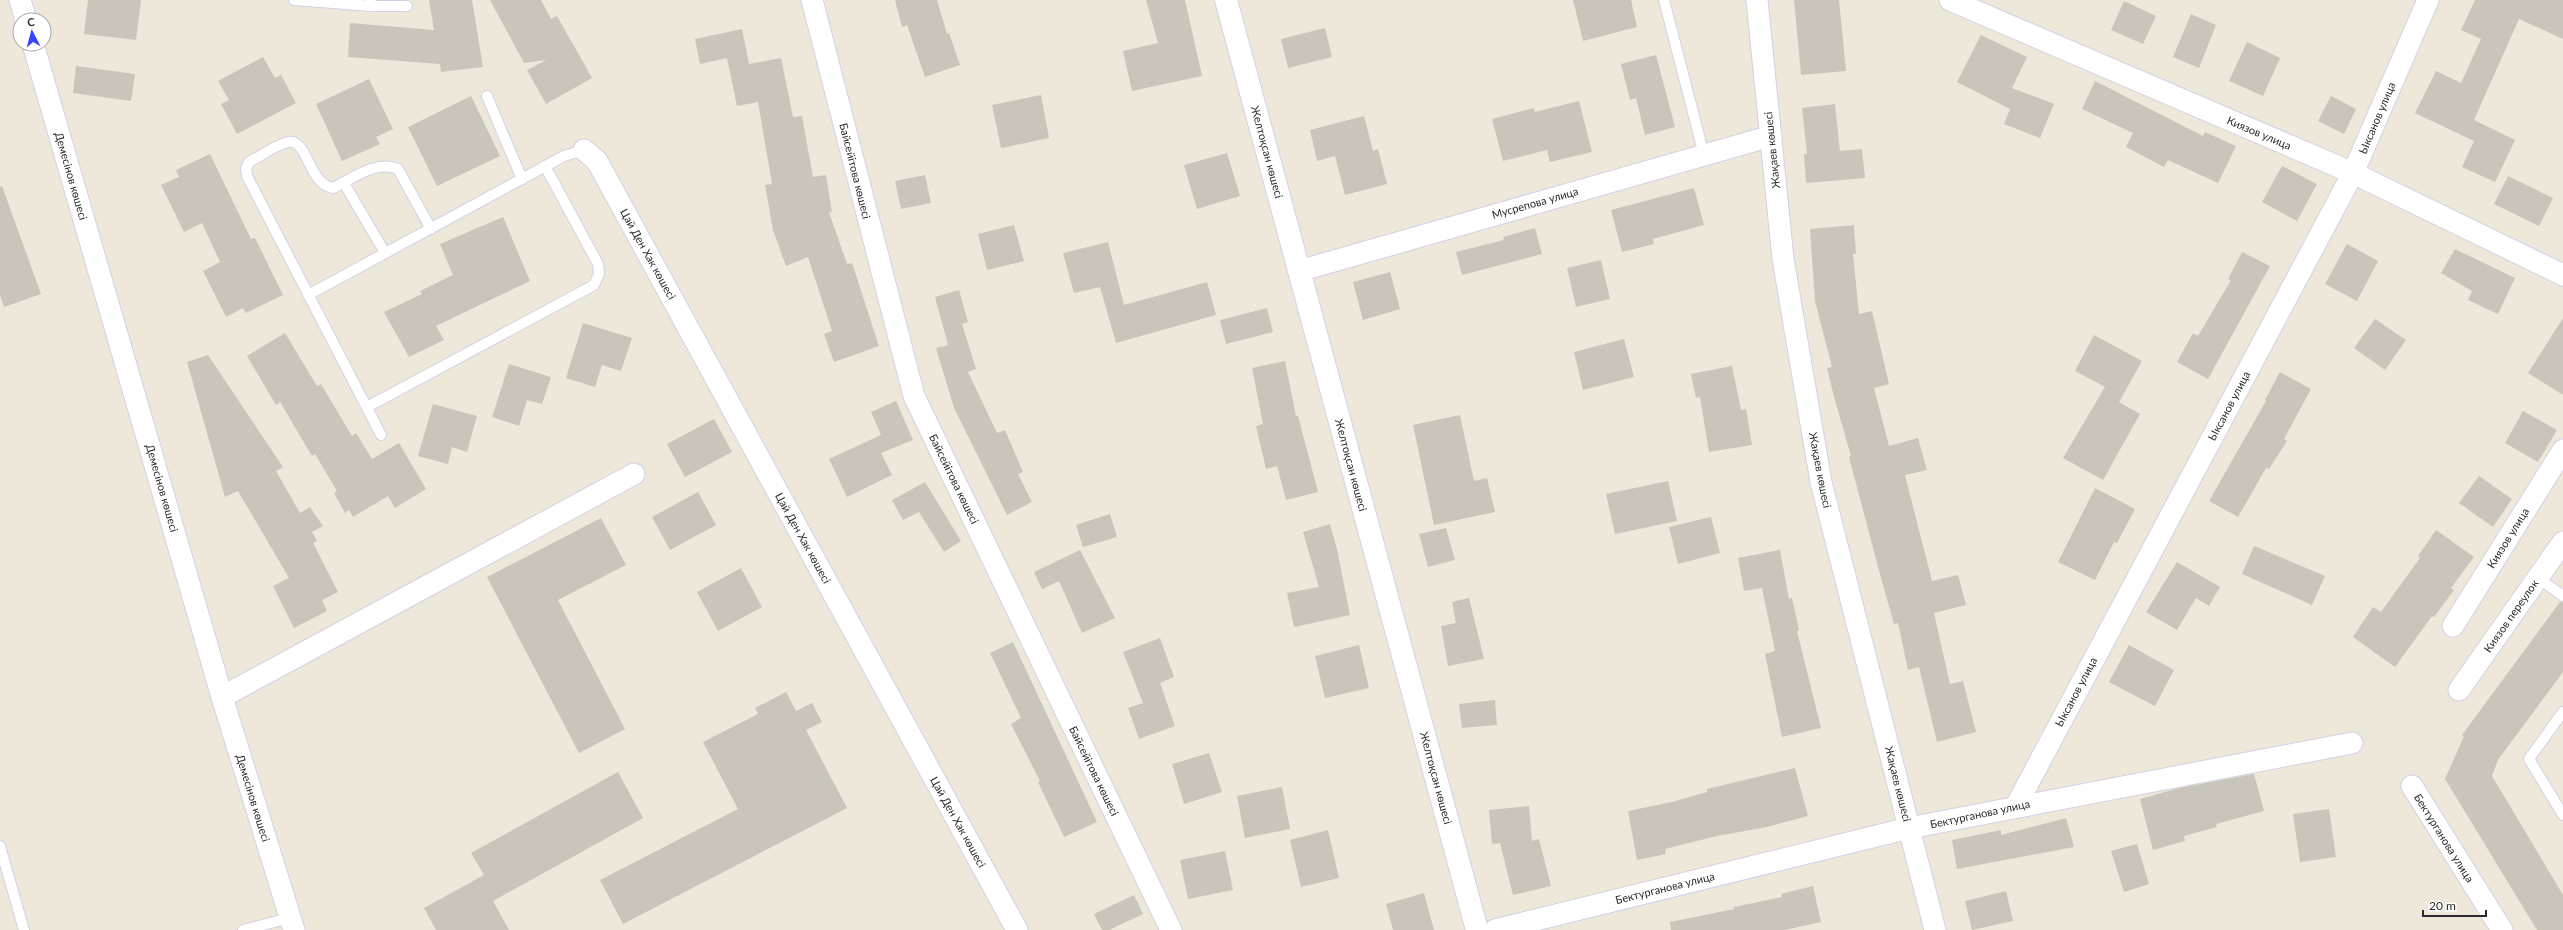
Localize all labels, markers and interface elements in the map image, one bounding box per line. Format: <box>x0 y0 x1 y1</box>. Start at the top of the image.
north arrow <box>12 12 52 52</box>
text: С <box>27 15 36 28</box>
street label: Ыксанов улица <box>2356 80 2398 156</box>
street label: Желтоқсан көшесі <box>1249 104 1286 200</box>
street label: Жақаев көшесі <box>1761 111 1782 189</box>
street label: Киязов улица <box>2225 113 2293 152</box>
street label: Байсейітова көшесі <box>837 122 874 220</box>
street label: Демесінов көшесі <box>53 130 90 222</box>
street label: Мусрепова улица <box>1490 184 1579 221</box>
street label: Цай Ден Хак көшесі <box>618 206 679 302</box>
street label: Ыксанов улица <box>2205 369 2252 443</box>
street label: Желтоқсан көшесі <box>1333 417 1370 513</box>
street label: Жақаев көшесі <box>1807 431 1834 509</box>
street label: Байсейітова көшесі <box>927 432 982 526</box>
street label: Демесінов көшесі <box>144 442 181 534</box>
street label: Цай Ден Хак көшесі <box>773 490 834 586</box>
street label: Киязов улица <box>2484 505 2531 570</box>
street label: Киязов переулок <box>2481 577 2541 655</box>
street label: Ыксанов улица <box>2052 655 2099 729</box>
street label: Байсейітова көшесі <box>1067 724 1122 818</box>
street label: Желтоқсан көшесі <box>1418 730 1455 826</box>
street label: Жақаев көшесі <box>1883 745 1914 823</box>
street label: Демесінов көшесі <box>234 753 273 843</box>
street label: Цай Ден Хак көшесі <box>928 774 989 870</box>
street label: Бектурганова улица <box>2412 791 2477 884</box>
street label: Бектурганова улица <box>1929 797 2031 830</box>
street label: Бектурганова улица <box>1614 869 1716 906</box>
scale bar <box>2423 892 2486 918</box>
text: 20 m <box>2429 898 2456 913</box>

